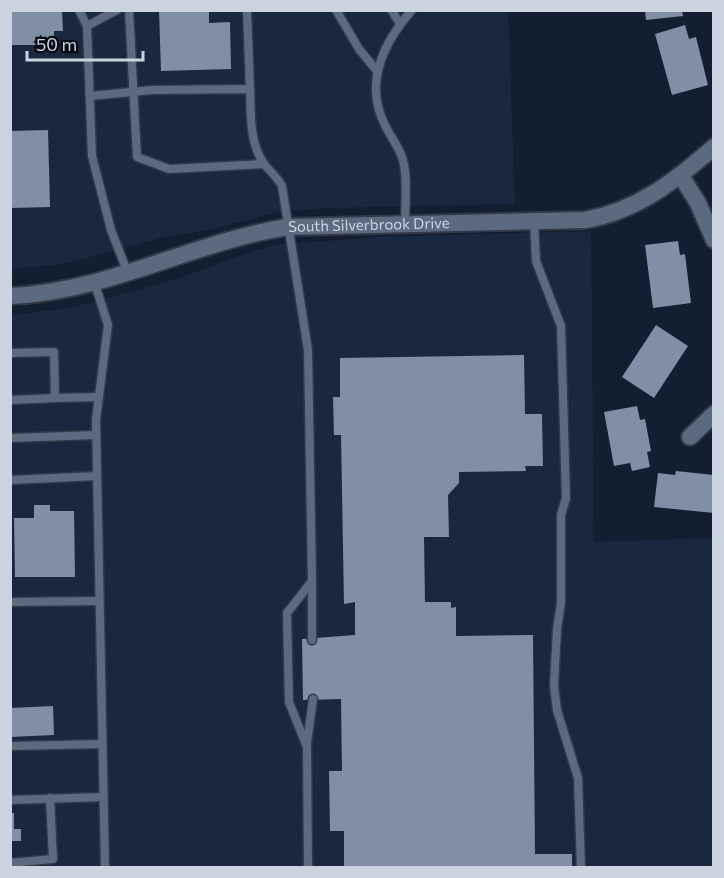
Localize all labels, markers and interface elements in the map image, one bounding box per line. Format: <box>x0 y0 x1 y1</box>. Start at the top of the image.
scale bar <box>27 24 142 62</box>
text: 50 m <box>36 33 77 55</box>
street label: South Silverbrook Drive <box>288 213 450 235</box>

